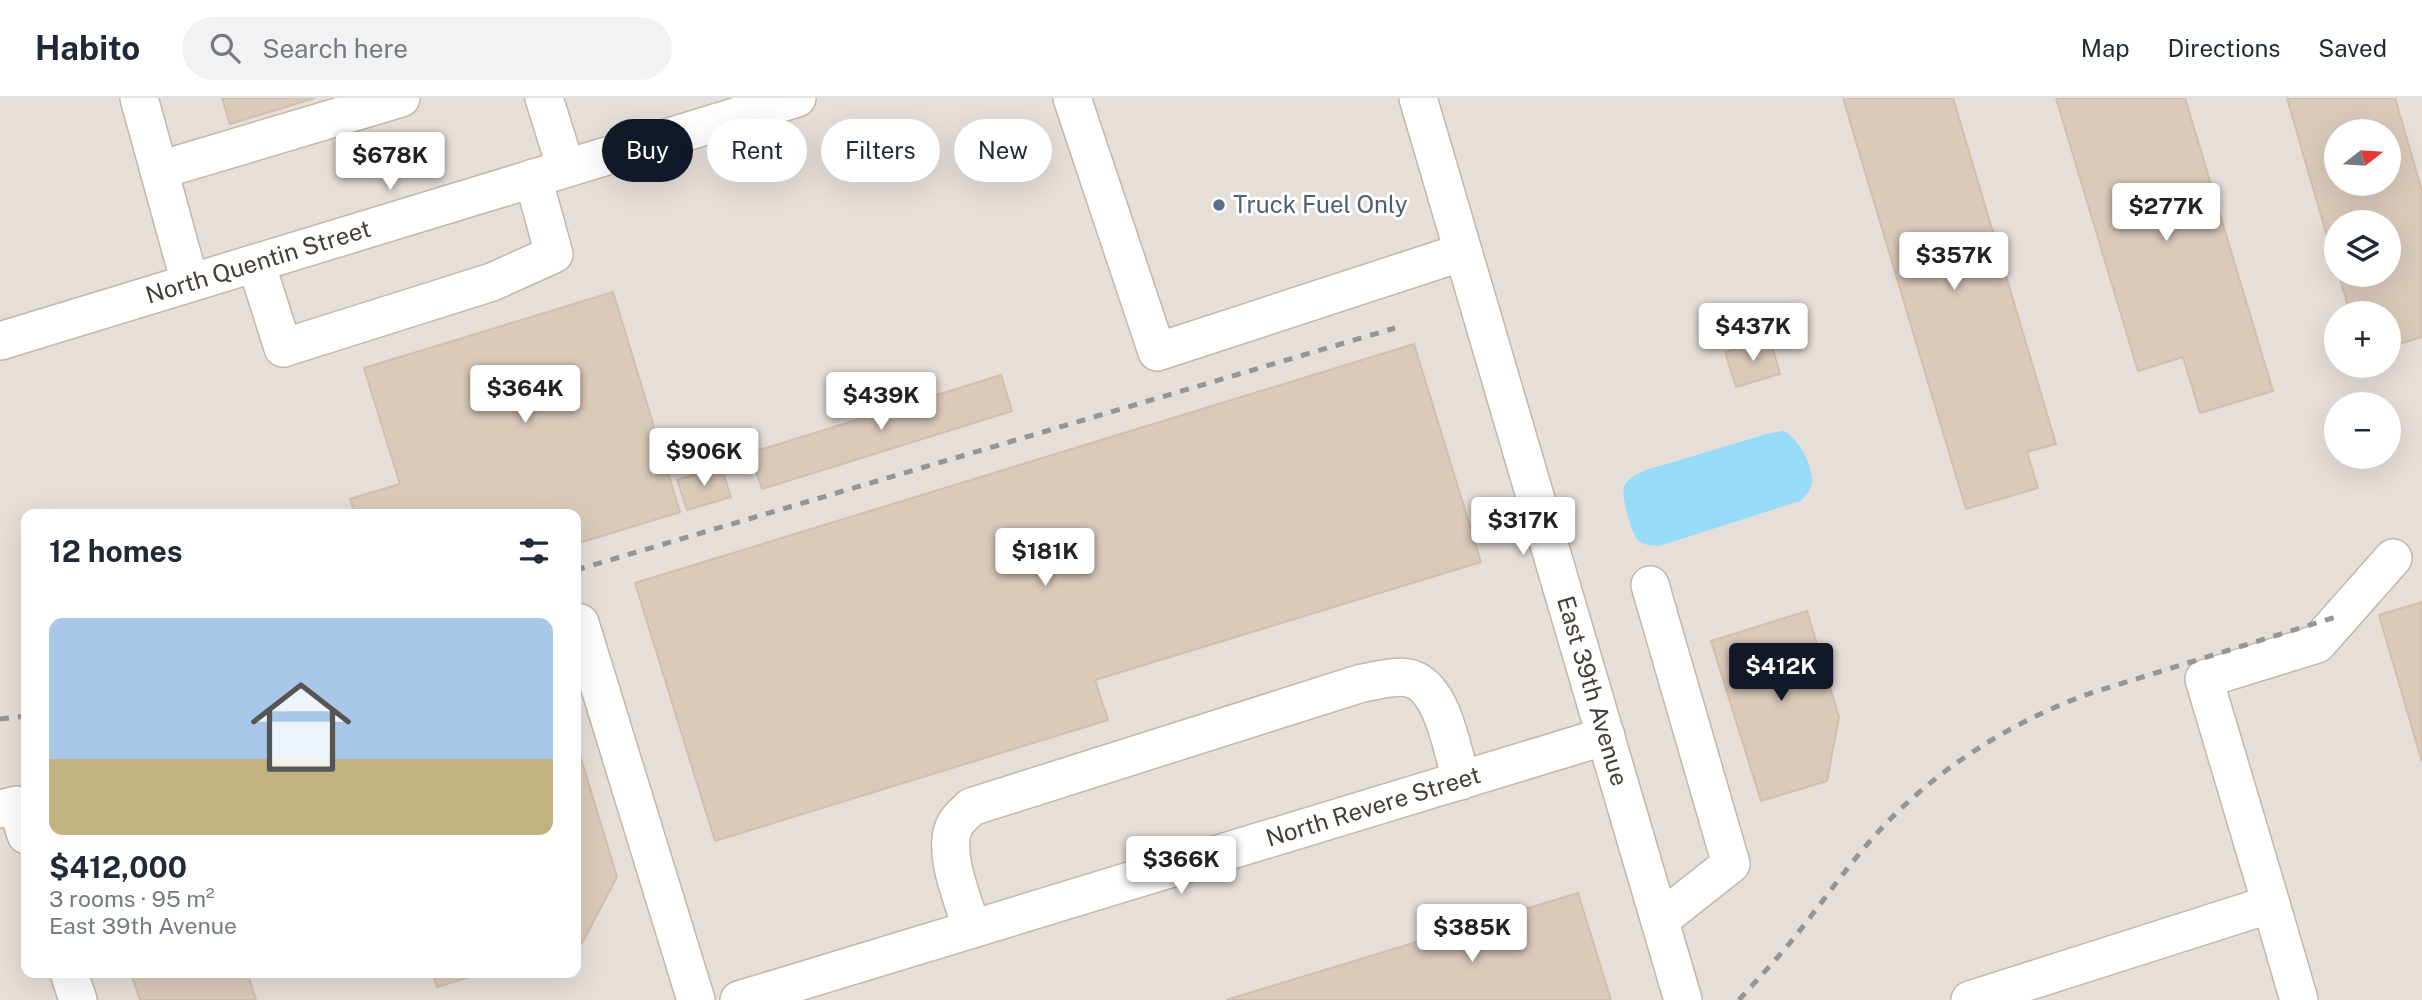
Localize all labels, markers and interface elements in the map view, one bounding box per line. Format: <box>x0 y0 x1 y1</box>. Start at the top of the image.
search box <box>182 17 672 80</box>
text: Habito <box>35 29 140 67</box>
icon: search <box>206 29 244 67</box>
text: Search here <box>262 33 408 64</box>
text: Map <box>2081 34 2130 62</box>
text: Directions <box>2168 34 2280 62</box>
text: Saved <box>2318 34 2387 62</box>
chip: Buy <box>602 119 693 182</box>
chip: Rent <box>707 119 807 182</box>
chip: Filters <box>821 119 940 182</box>
chip: New <box>954 119 1052 182</box>
north arrow <box>2324 119 2401 196</box>
map controls <box>2324 119 2401 469</box>
pin: $678K <box>341 132 439 192</box>
text: $678K <box>352 141 428 168</box>
pin: $277K <box>2117 184 2215 243</box>
place label: Truck Fuel Only <box>1233 190 1408 218</box>
text: $277K <box>2128 192 2204 219</box>
marker: Truck Fuel Only <box>1211 197 1227 213</box>
button: layers <box>2324 210 2401 287</box>
street label: North Quentin Street <box>142 214 374 309</box>
pin: $357K <box>1905 232 2003 292</box>
text: $357K <box>1915 241 1993 268</box>
button: + <box>2324 301 2401 378</box>
pin: $437K <box>1704 303 1802 363</box>
text: $437K <box>1715 312 1791 339</box>
pin: $364K <box>476 366 574 425</box>
pin: $439K <box>832 372 930 432</box>
text: $364K <box>486 374 564 401</box>
text: $439K <box>842 381 920 408</box>
button: − <box>2324 392 2401 469</box>
pin: $906K <box>655 428 753 488</box>
text: $906K <box>665 437 743 464</box>
pin: $317K <box>1474 498 1572 557</box>
text: $317K <box>1487 506 1559 533</box>
pin: $181K <box>996 528 1094 588</box>
icon: filters <box>515 532 553 570</box>
text: 12 homes <box>49 533 183 569</box>
text: $181K <box>1011 537 1079 564</box>
street label: East 39th Avenue <box>1552 592 1634 789</box>
pin: $412K <box>1732 644 1830 703</box>
text: $412K <box>1745 652 1817 679</box>
icon: home <box>238 664 364 790</box>
street label: North Revere Street <box>1262 760 1484 852</box>
pin: $366K <box>1132 836 1230 896</box>
text: $366K <box>1142 845 1220 872</box>
text: $412,000 <box>49 849 187 885</box>
text: 3 rooms · 95 m² <box>49 885 215 912</box>
pin: $385K <box>1423 904 1521 964</box>
text: East 39th Avenue <box>49 912 237 939</box>
text: $385K <box>1433 913 1511 940</box>

